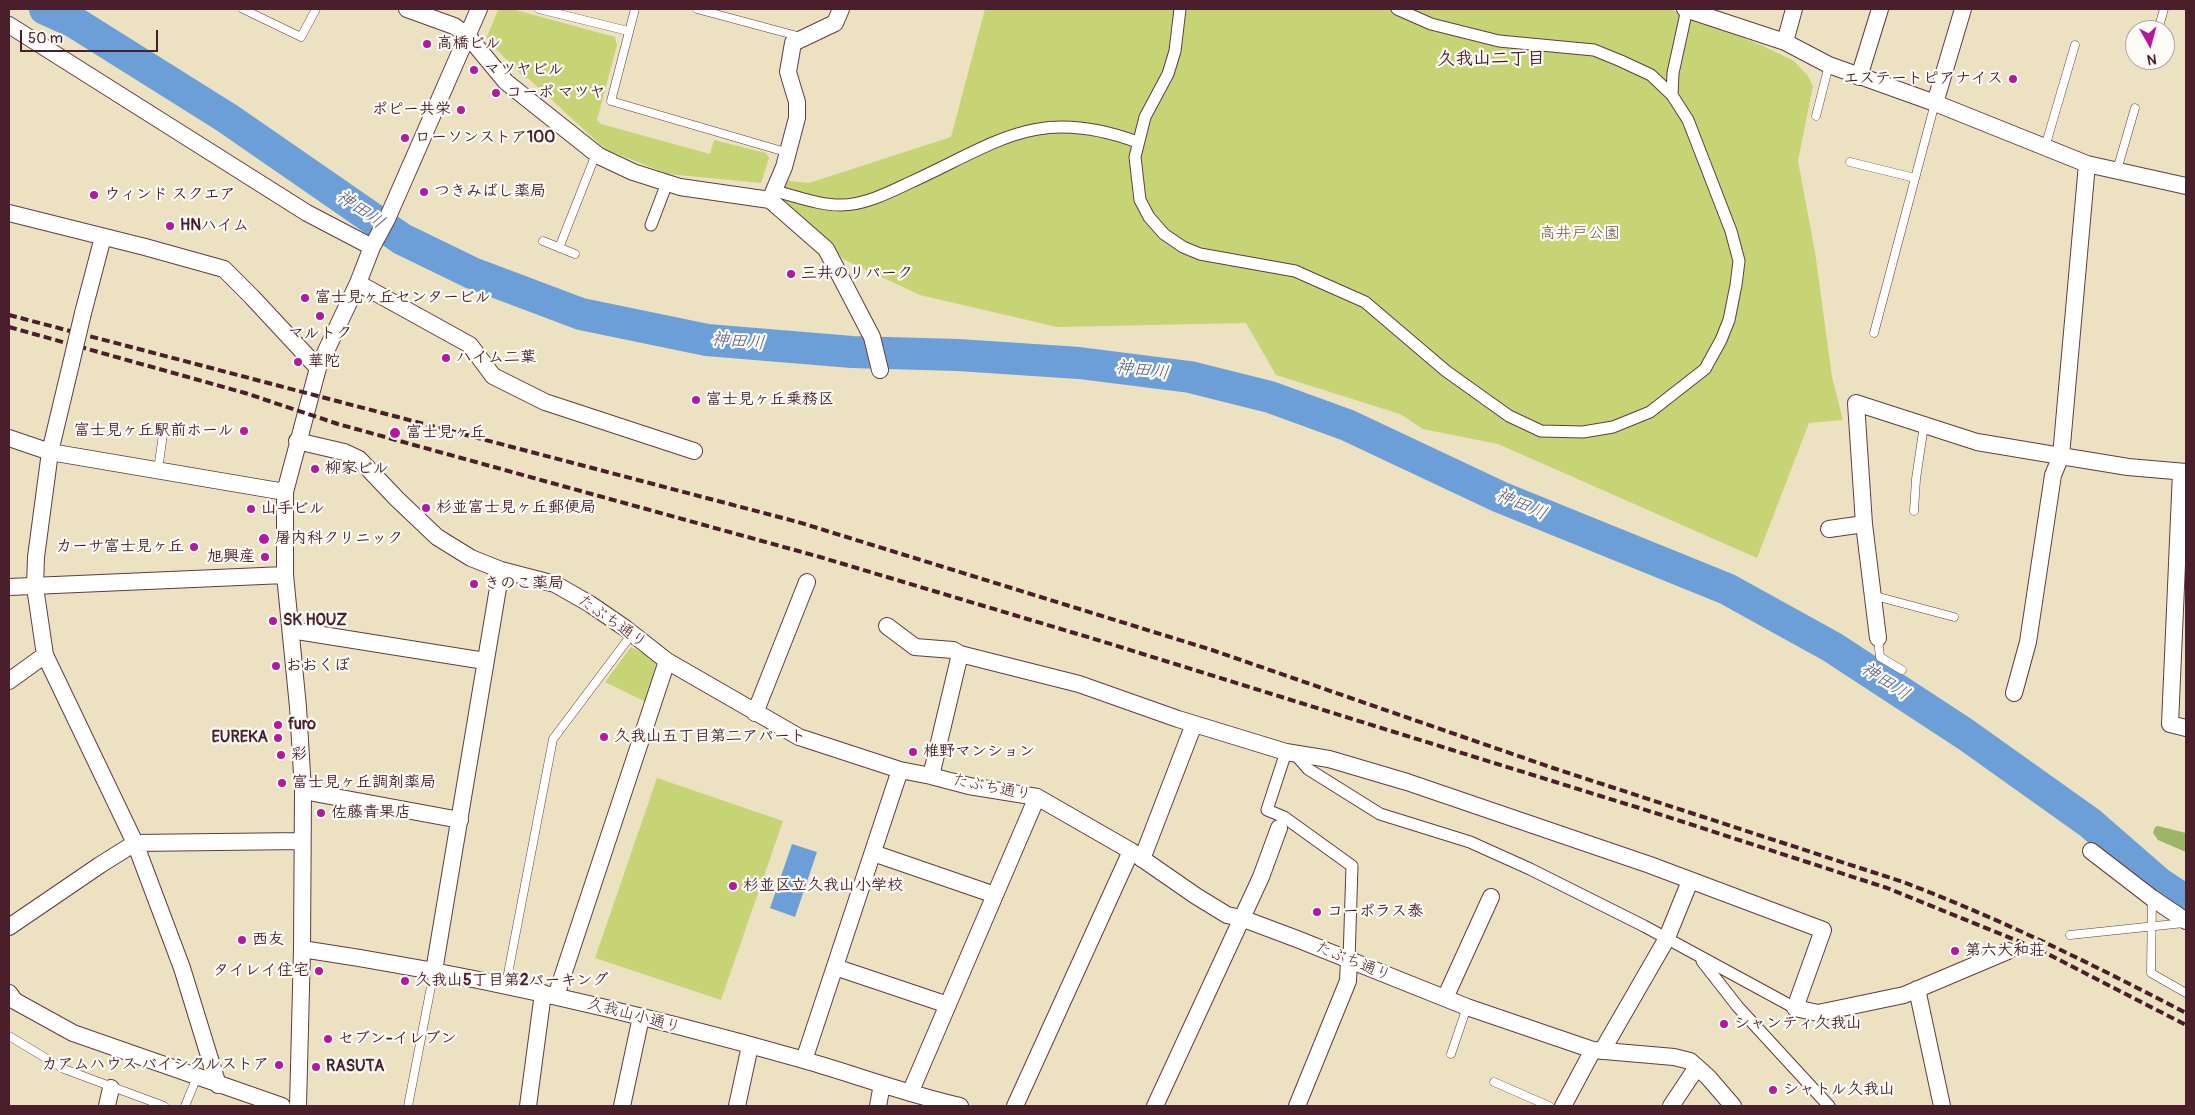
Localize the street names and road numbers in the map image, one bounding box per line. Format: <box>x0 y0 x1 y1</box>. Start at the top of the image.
street label: たぶち通り <box>574 591 650 653</box>
street label: たぶち通り <box>951 771 1033 805</box>
street label: たぶち通り <box>1312 938 1394 986</box>
street label: 久我山小通り <box>585 994 683 1038</box>

